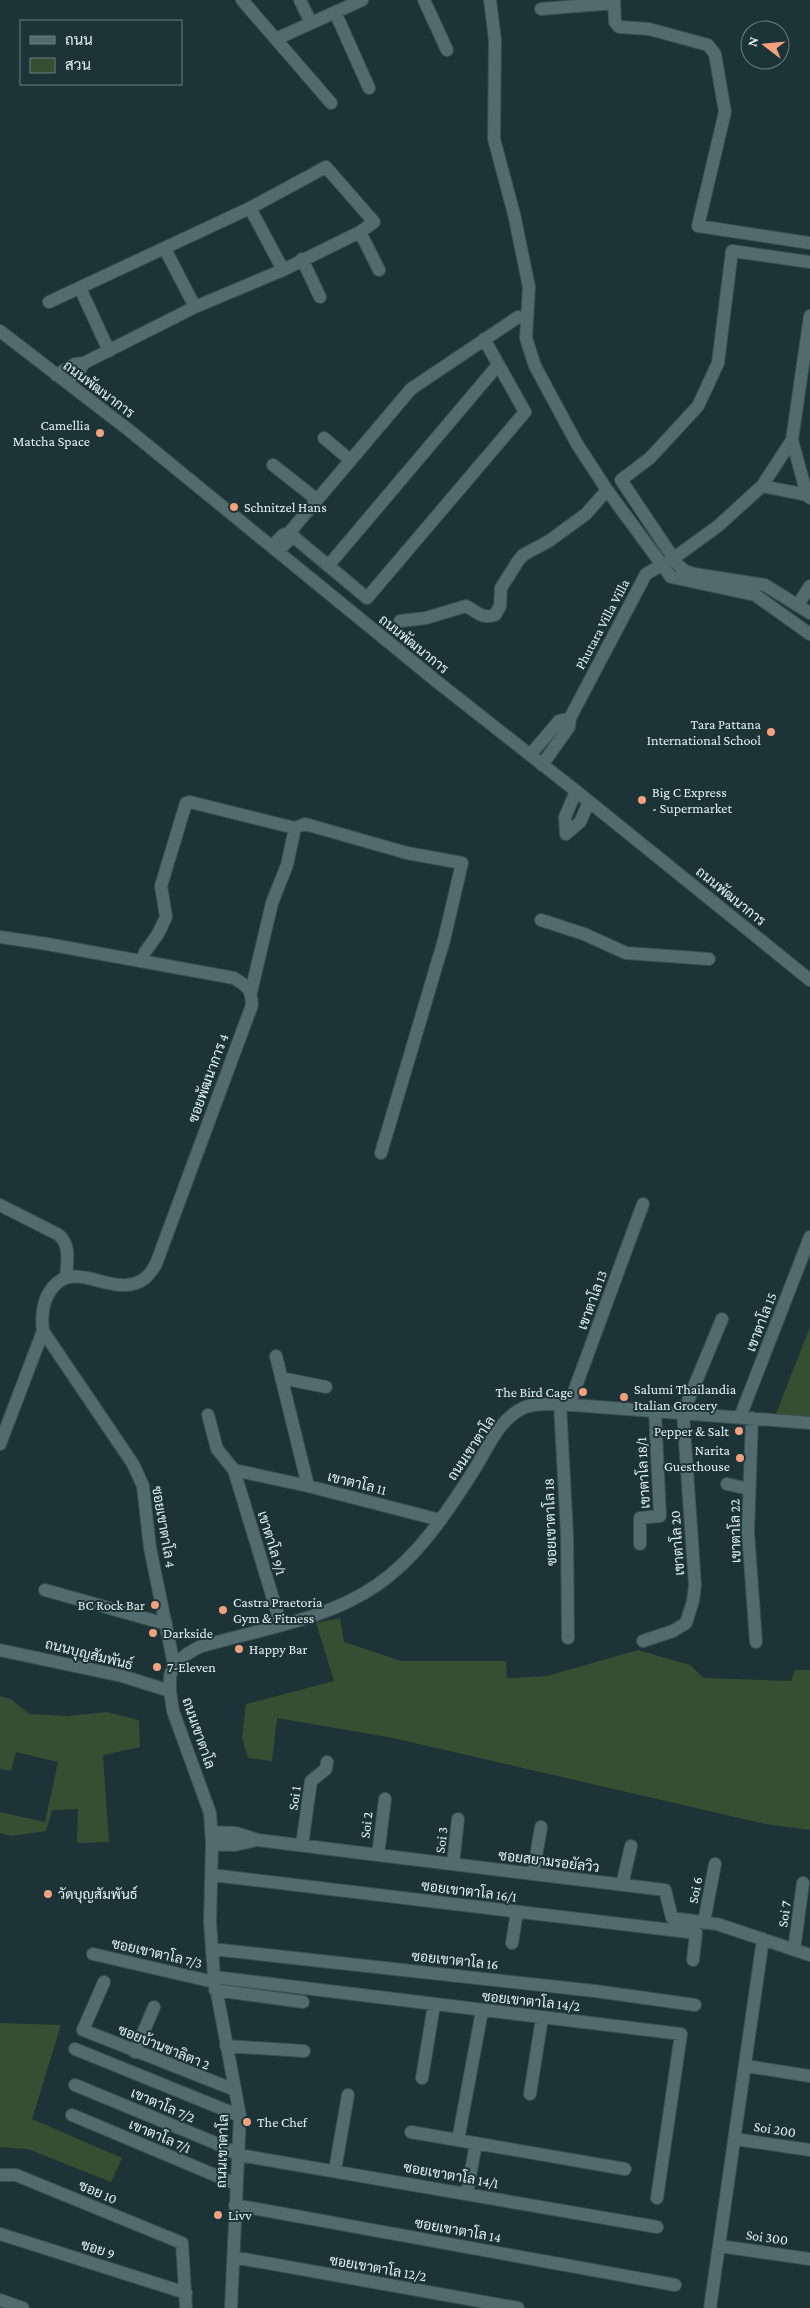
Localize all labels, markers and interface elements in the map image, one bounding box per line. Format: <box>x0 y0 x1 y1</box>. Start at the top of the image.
legend <box>20 20 182 85</box>
north arrow <box>740 20 790 70</box>
text: ถนน <box>65 32 93 48</box>
text: N <box>743 34 762 48</box>
text: สวน <box>65 57 91 73</box>
street label: ถนนพัฒนาการ <box>60 357 138 421</box>
place label: Camellia Matcha Space <box>13 417 91 449</box>
marker: Camellia Matcha Space <box>94 427 106 439</box>
place label: Schnitzel Hans <box>244 499 327 515</box>
marker: Schnitzel Hans <box>228 501 240 513</box>
street label: Phutara Villa Villa <box>571 576 633 672</box>
street label: ถนนพัฒนาการ <box>376 611 452 677</box>
place label: Tara Pattana International School <box>647 716 762 748</box>
marker: Tara Pattana International School <box>765 726 777 738</box>
place label: Big C Express - Supermarket <box>652 784 733 816</box>
marker: Big C Express - Supermarket <box>636 794 648 806</box>
street label: ถนนพัฒนาการ <box>693 863 769 929</box>
street label: ซอยพัฒนาการ 4 <box>184 1031 232 1125</box>
street label: เขาตาโล 13 <box>574 1268 610 1332</box>
street label: เขาตาโล 15 <box>742 1290 780 1354</box>
place label: Salumi Thailandia Italian Grocery <box>634 1381 737 1413</box>
place label: The Bird Cage <box>496 1384 573 1400</box>
marker: The Bird Cage <box>577 1386 589 1398</box>
marker: Salumi Thailandia Italian Grocery <box>618 1391 630 1403</box>
street label: ถนนเขาตาโล <box>444 1413 498 1483</box>
place label: Pepper & Salt <box>654 1423 729 1439</box>
marker: Pepper & Salt <box>733 1425 745 1437</box>
street label: เขาตาโล 18/1 <box>633 1436 653 1509</box>
place label: Narita Guesthouse <box>664 1442 731 1474</box>
marker: Narita Guesthouse <box>734 1452 746 1464</box>
street label: เขาตาโล 11 <box>326 1468 388 1498</box>
street label: ซอยเขาตาโล 18 <box>540 1478 560 1566</box>
street label: ซอยเขาตาโล 4 <box>149 1485 179 1569</box>
street label: เขาตาโล 22 <box>726 1499 744 1563</box>
street label: เขาตาโล 9/1 <box>255 1509 289 1577</box>
street label: เขาตาโล 20 <box>667 1510 687 1576</box>
place label: Castra Praetoria Gym & Fitness <box>233 1594 323 1626</box>
place label: BC Rock Bar <box>78 1597 145 1613</box>
marker: BC Rock Bar <box>149 1599 161 1611</box>
marker: Castra Praetoria Gym & Fitness <box>217 1604 229 1616</box>
place label: Darkside <box>163 1625 213 1641</box>
marker: Darkside <box>147 1627 159 1639</box>
street label: ถนนบุญสัมพันธ์ <box>43 1634 135 1675</box>
place label: Happy Bar <box>249 1641 308 1657</box>
marker: Happy Bar <box>233 1643 245 1655</box>
place label: 7-Eleven <box>167 1659 216 1675</box>
marker: 7-Eleven <box>151 1661 163 1673</box>
street label: ถนนเขาตาโล <box>179 1695 219 1771</box>
street label: Soi 1 <box>284 1784 304 1811</box>
street label: Soi 2 <box>356 1811 376 1839</box>
street label: Soi 3 <box>431 1826 451 1854</box>
street label: ซอยสยามรอยัลวิว <box>497 1847 601 1875</box>
street label: Soi 6 <box>685 1875 705 1905</box>
street label: ซอยเขาตาโล 16/1 <box>420 1877 518 1905</box>
place label: วัดบุญสัมพันธ์ <box>58 1885 138 1904</box>
marker: วัดบุญสัมพันธ์ <box>42 1888 54 1900</box>
street label: Soi 7 <box>774 1899 794 1928</box>
street label: ซอยเขาตาโล 7/3 <box>110 1935 204 1971</box>
street label: ซอยเขาตาโล 16 <box>411 1947 499 1973</box>
street label: ซอยเขาตาโล 14/2 <box>481 1988 581 2014</box>
street label: ซอยบ้านชาลิตา 2 <box>116 2020 213 2073</box>
street label: เขาตาโล 7/2 <box>129 2084 198 2126</box>
street label: ถนนเขาตาโล <box>213 2114 231 2188</box>
place label: The Chef <box>257 2114 308 2130</box>
street label: เขาตาโล 7/1 <box>127 2116 194 2156</box>
marker: The Chef <box>241 2116 253 2128</box>
street label: Soi 200 <box>753 2118 797 2140</box>
street label: ซอยเขาตาโล 14/1 <box>402 2159 500 2191</box>
street label: ซอย 10 <box>76 2177 120 2207</box>
place label: Livv <box>228 2207 252 2223</box>
marker: Livv <box>212 2209 224 2221</box>
street label: ซอยเขาตาโล 14 <box>414 2215 502 2245</box>
street label: Soi 300 <box>745 2226 789 2248</box>
street label: ซอย 9 <box>79 2236 117 2262</box>
street label: ซอยเขาตาโล 12/2 <box>328 2252 428 2284</box>

